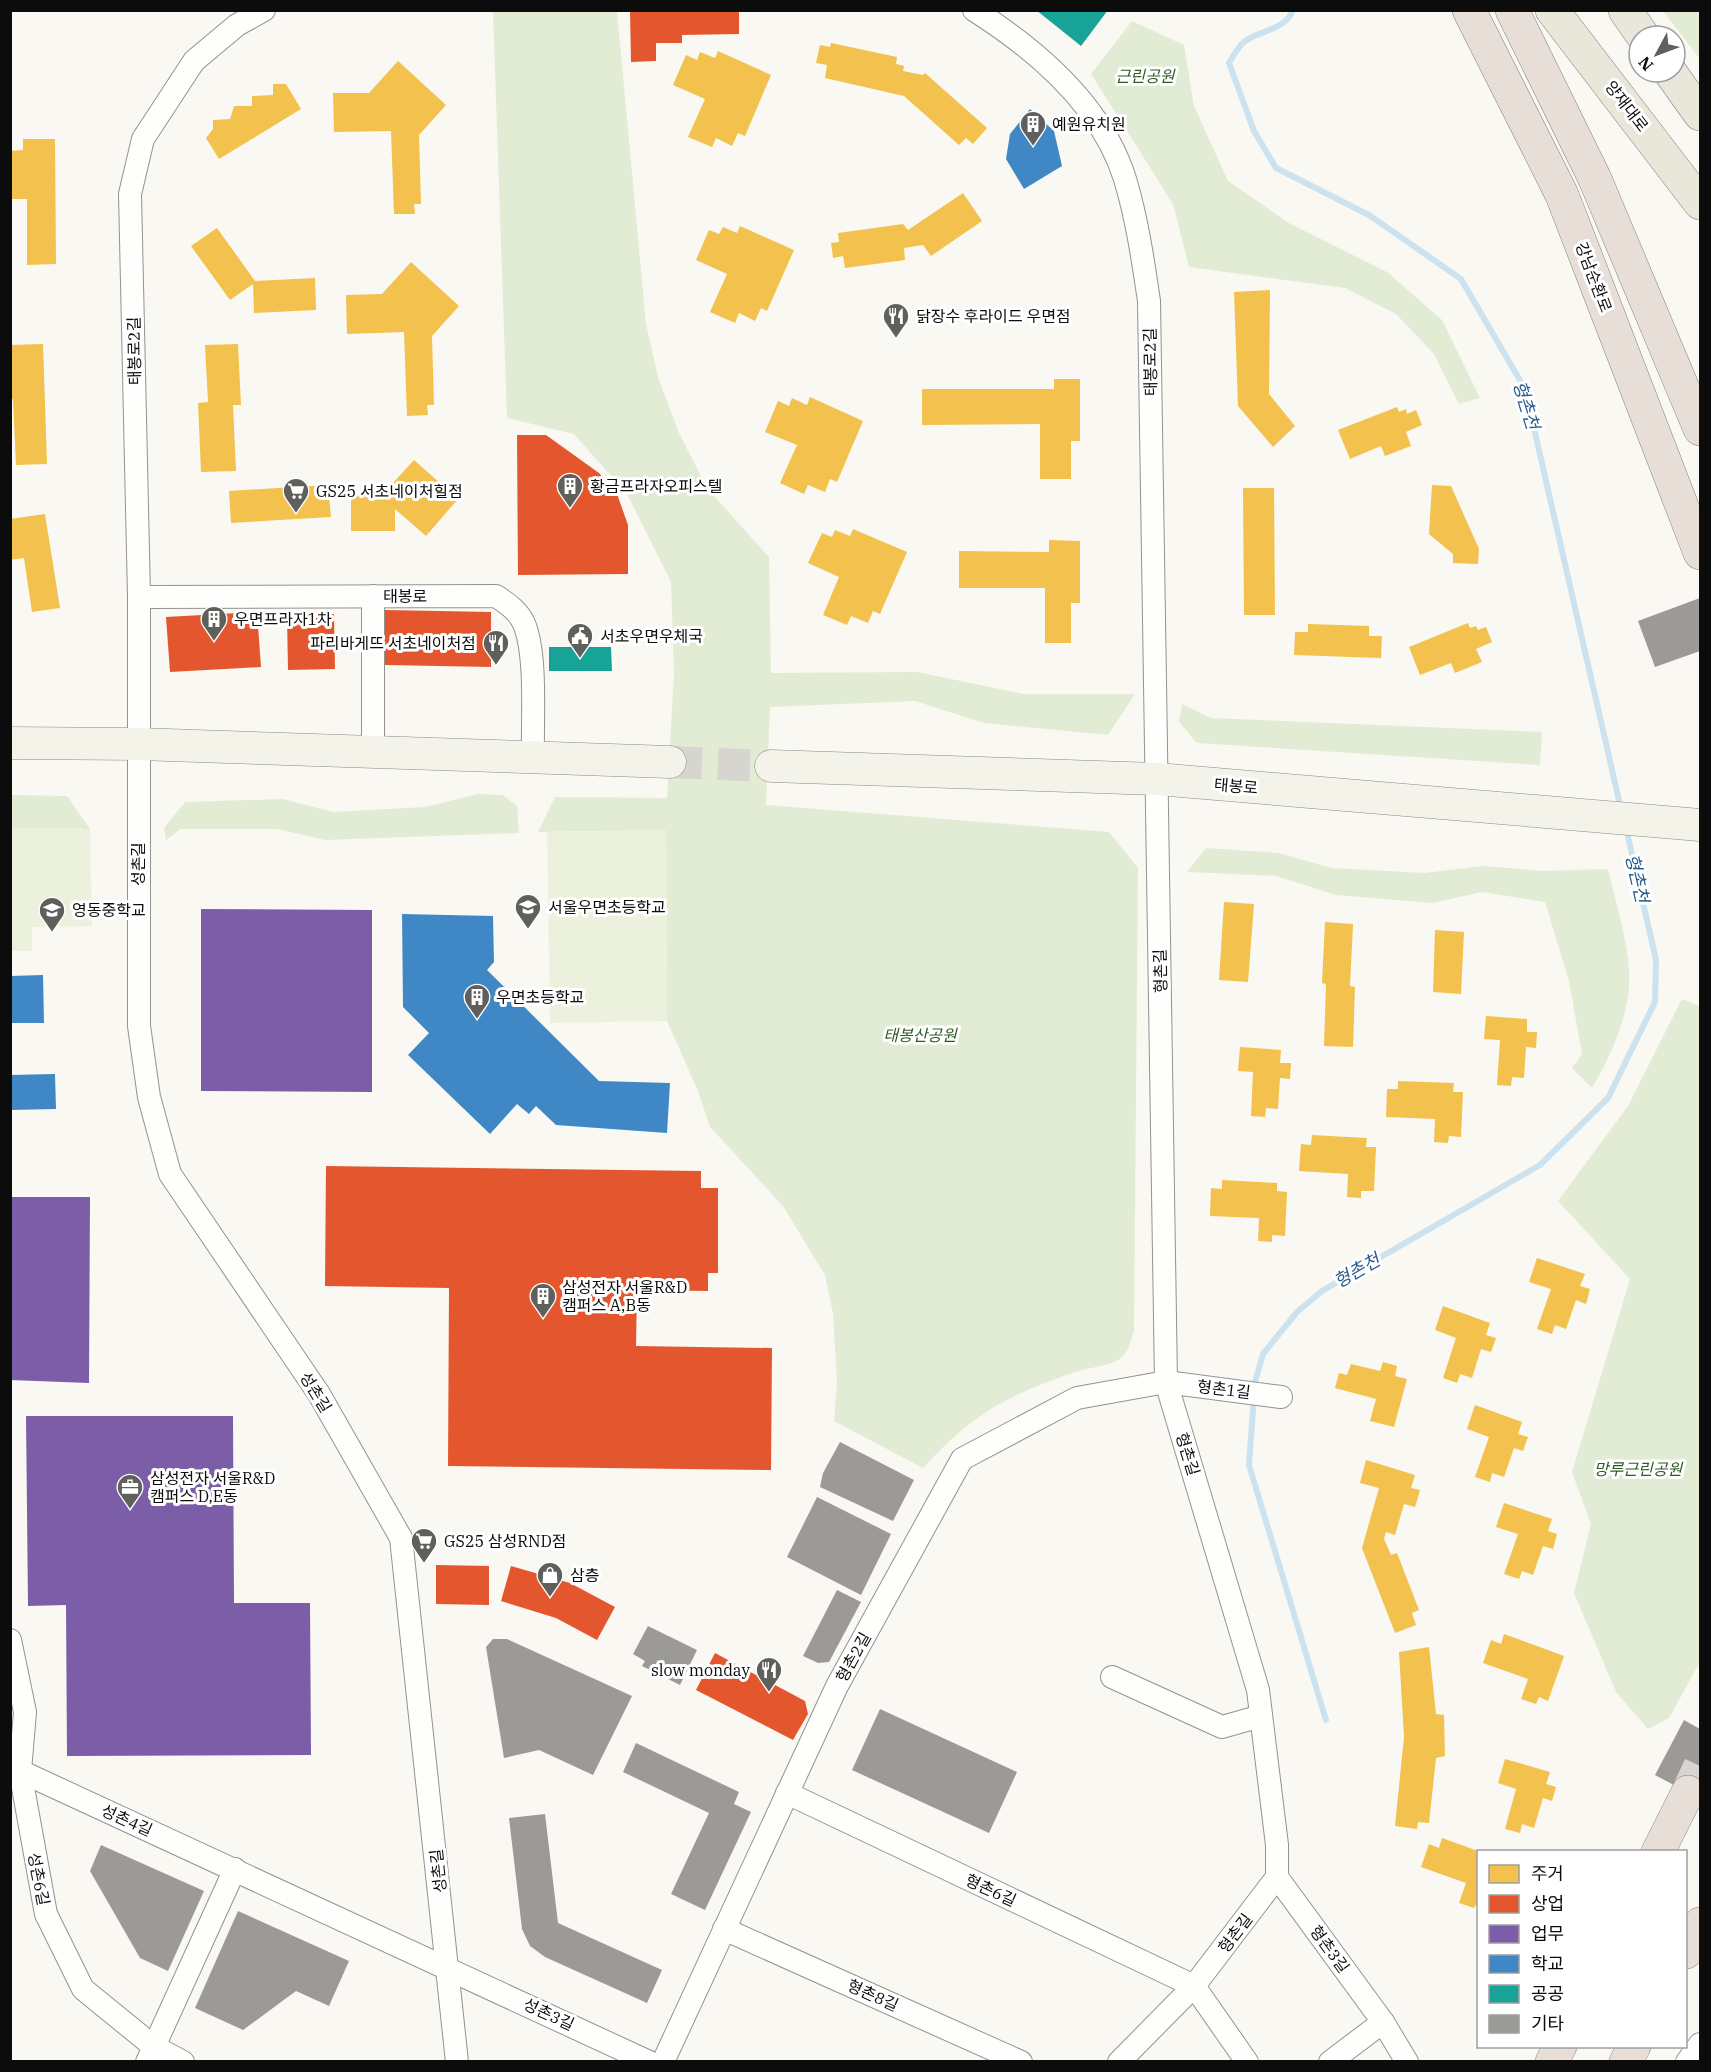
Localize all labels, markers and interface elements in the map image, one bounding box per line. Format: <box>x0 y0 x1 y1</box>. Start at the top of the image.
north arrow <box>1627 24 1687 84</box>
text: N <box>1634 53 1657 75</box>
park label: 근린공원 <box>1116 66 1176 86</box>
street label: 양재대로 <box>1601 77 1653 136</box>
building icon: 예원유치원 <box>1018 109 1048 147</box>
place label: 예원유치원 <box>1052 114 1126 134</box>
street label: 강남순환로 <box>1571 239 1617 315</box>
restaurant icon: 닭장수 후라이드 우면점 <box>881 301 911 339</box>
place label: 닭장수 후라이드 우면점 <box>916 306 1071 326</box>
street label: 태봉로2길 <box>123 317 145 385</box>
street label: 태봉로2길 <box>1139 328 1161 396</box>
water label: 형촌천 <box>1508 378 1545 434</box>
building icon: 황금프라자오피스텔 <box>555 471 585 509</box>
supermarket icon: GS25 서초네이처힐점 <box>281 476 311 514</box>
place label: 황금프라자오피스텔 <box>590 476 722 496</box>
place label: GS25 서초네이처힐점 <box>316 481 463 501</box>
street label: 태봉로 <box>383 586 427 606</box>
building icon: 우면프라자1차 <box>199 604 229 642</box>
place label: 우면프라자1차 <box>234 609 332 629</box>
public building icon: 서초우면우체국 <box>565 621 595 659</box>
place label: 서초우면우체국 <box>600 626 703 646</box>
restaurant icon: 파리바게뜨 서초네이처점 <box>481 628 511 666</box>
place label: 파리바게뜨 서초네이처점 <box>310 633 476 653</box>
street label: 태봉로 <box>1213 774 1259 798</box>
street label: 성촌길 <box>128 842 148 886</box>
water label: 형촌천 <box>1621 851 1655 907</box>
school or university icon: 서울우면초등학교 <box>513 892 543 930</box>
school or university icon: 영동중학교 <box>37 895 67 933</box>
place label: 서울우면초등학교 <box>548 897 666 917</box>
place label: 영동중학교 <box>72 900 146 920</box>
street label: 형촌길 <box>1150 949 1170 993</box>
building icon: 우면초등학교 <box>462 982 492 1020</box>
place label: 우면초등학교 <box>496 987 584 1007</box>
park label: 태봉산공원 <box>883 1025 958 1045</box>
water label: 형촌천 <box>1329 1247 1386 1293</box>
place label: 삼성전자 서울R&D 캠퍼스 A,B동 <box>562 1277 687 1315</box>
building icon: 삼성전자 서울R&D 캠퍼스 A,B동 <box>528 1281 558 1319</box>
street label: 성촌길 <box>296 1368 336 1416</box>
street label: 형촌1길 <box>1196 1376 1252 1402</box>
street label: 형촌길 <box>1172 1430 1204 1478</box>
park label: 망루근린공원 <box>1594 1459 1683 1479</box>
place label: 삼성전자 서울R&D 캠퍼스 D,E동 <box>150 1468 275 1506</box>
office icon: 삼성전자 서울R&D 캠퍼스 D,E동 <box>115 1472 145 1510</box>
supermarket icon: GS25 삼성RND점 <box>409 1526 439 1564</box>
place label: GS25 삼성RND점 <box>444 1531 567 1551</box>
shop icon: 삼층 <box>535 1560 565 1598</box>
place label: 삼층 <box>570 1565 599 1585</box>
street label: 형촌2길 <box>831 1629 875 1685</box>
restaurant icon: slow monday <box>754 1655 784 1693</box>
place label: slow monday <box>651 1660 750 1680</box>
street label: 성촌4길 <box>98 1800 156 1840</box>
street label: 성촌길 <box>426 1848 450 1894</box>
legend <box>1477 1850 1687 2048</box>
street label: 성촌6길 <box>24 1851 54 1907</box>
text: 주거 <box>1531 1862 1564 1885</box>
street label: 형촌6길 <box>962 1870 1020 1910</box>
text: 상업 <box>1531 1892 1564 1915</box>
street label: 형촌길 <box>1214 1909 1256 1957</box>
street label: 형촌3길 <box>1306 1921 1354 1977</box>
text: 업무 <box>1531 1922 1564 1945</box>
text: 학교 <box>1531 1952 1564 1975</box>
street label: 형촌8길 <box>844 1975 902 2015</box>
text: 공공 <box>1531 1982 1564 2005</box>
street label: 성촌3길 <box>520 1994 578 2034</box>
text: 기타 <box>1531 2012 1565 2035</box>

